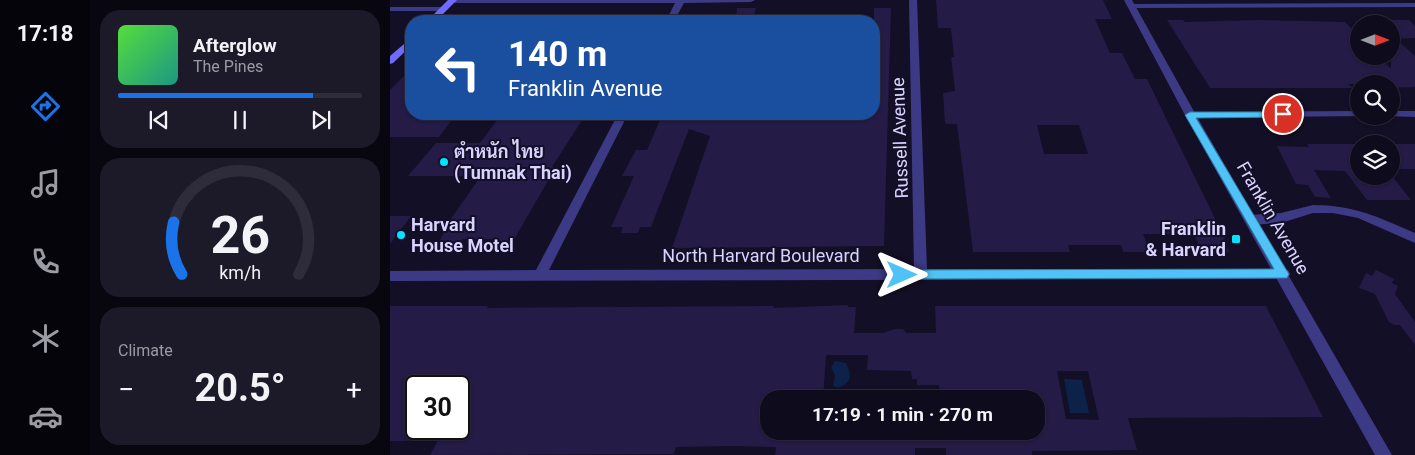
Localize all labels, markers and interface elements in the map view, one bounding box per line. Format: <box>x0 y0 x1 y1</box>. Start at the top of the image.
north arrow <box>1350 15 1400 65</box>
map controls <box>1350 15 1400 185</box>
text: 17:18 <box>17 21 73 46</box>
text: Afterglow <box>193 34 277 57</box>
text: 140 m <box>508 34 607 75</box>
icon: left <box>425 35 490 100</box>
text: The Pines <box>193 57 263 76</box>
button: search <box>1350 75 1400 125</box>
text: Franklin Avenue <box>508 76 662 101</box>
street label: Russell Avenue <box>887 77 912 199</box>
icon: directions <box>28 89 63 124</box>
pin <box>1262 93 1304 135</box>
icon: arrive <box>1269 100 1297 128</box>
icon: previous <box>145 106 173 134</box>
icon: pause <box>226 106 254 134</box>
icon: next <box>307 106 335 134</box>
button: layers <box>1350 135 1400 185</box>
place label: ตำหนัก ไทย (Tumnak Thai) <box>454 139 572 184</box>
marker: ตำหนัก ไทย (Tumnak Thai) <box>438 156 450 168</box>
street label: Franklin Avenue <box>1233 158 1314 278</box>
icon: music <box>28 166 63 201</box>
text: 26 <box>210 205 270 266</box>
place label: Harvard House Motel <box>411 214 514 256</box>
place label: Franklin & Harvard <box>1145 218 1226 260</box>
marker: Harvard House Motel <box>395 229 407 241</box>
marker: Franklin & Harvard <box>1230 233 1242 245</box>
icon: phone <box>28 244 63 279</box>
street label: North Harvard Boulevard <box>662 245 860 266</box>
position arrow <box>875 248 927 300</box>
text: km/h <box>219 262 261 283</box>
icon: climate <box>28 321 63 356</box>
text: Climate <box>118 341 173 360</box>
text: 20.5° <box>194 366 286 410</box>
text: − <box>118 373 134 406</box>
text: + <box>346 373 362 406</box>
speed limit sign: 30 <box>405 375 470 440</box>
icon: car <box>28 399 63 434</box>
text: 17:19 · 1 min · 270 m <box>812 403 993 426</box>

